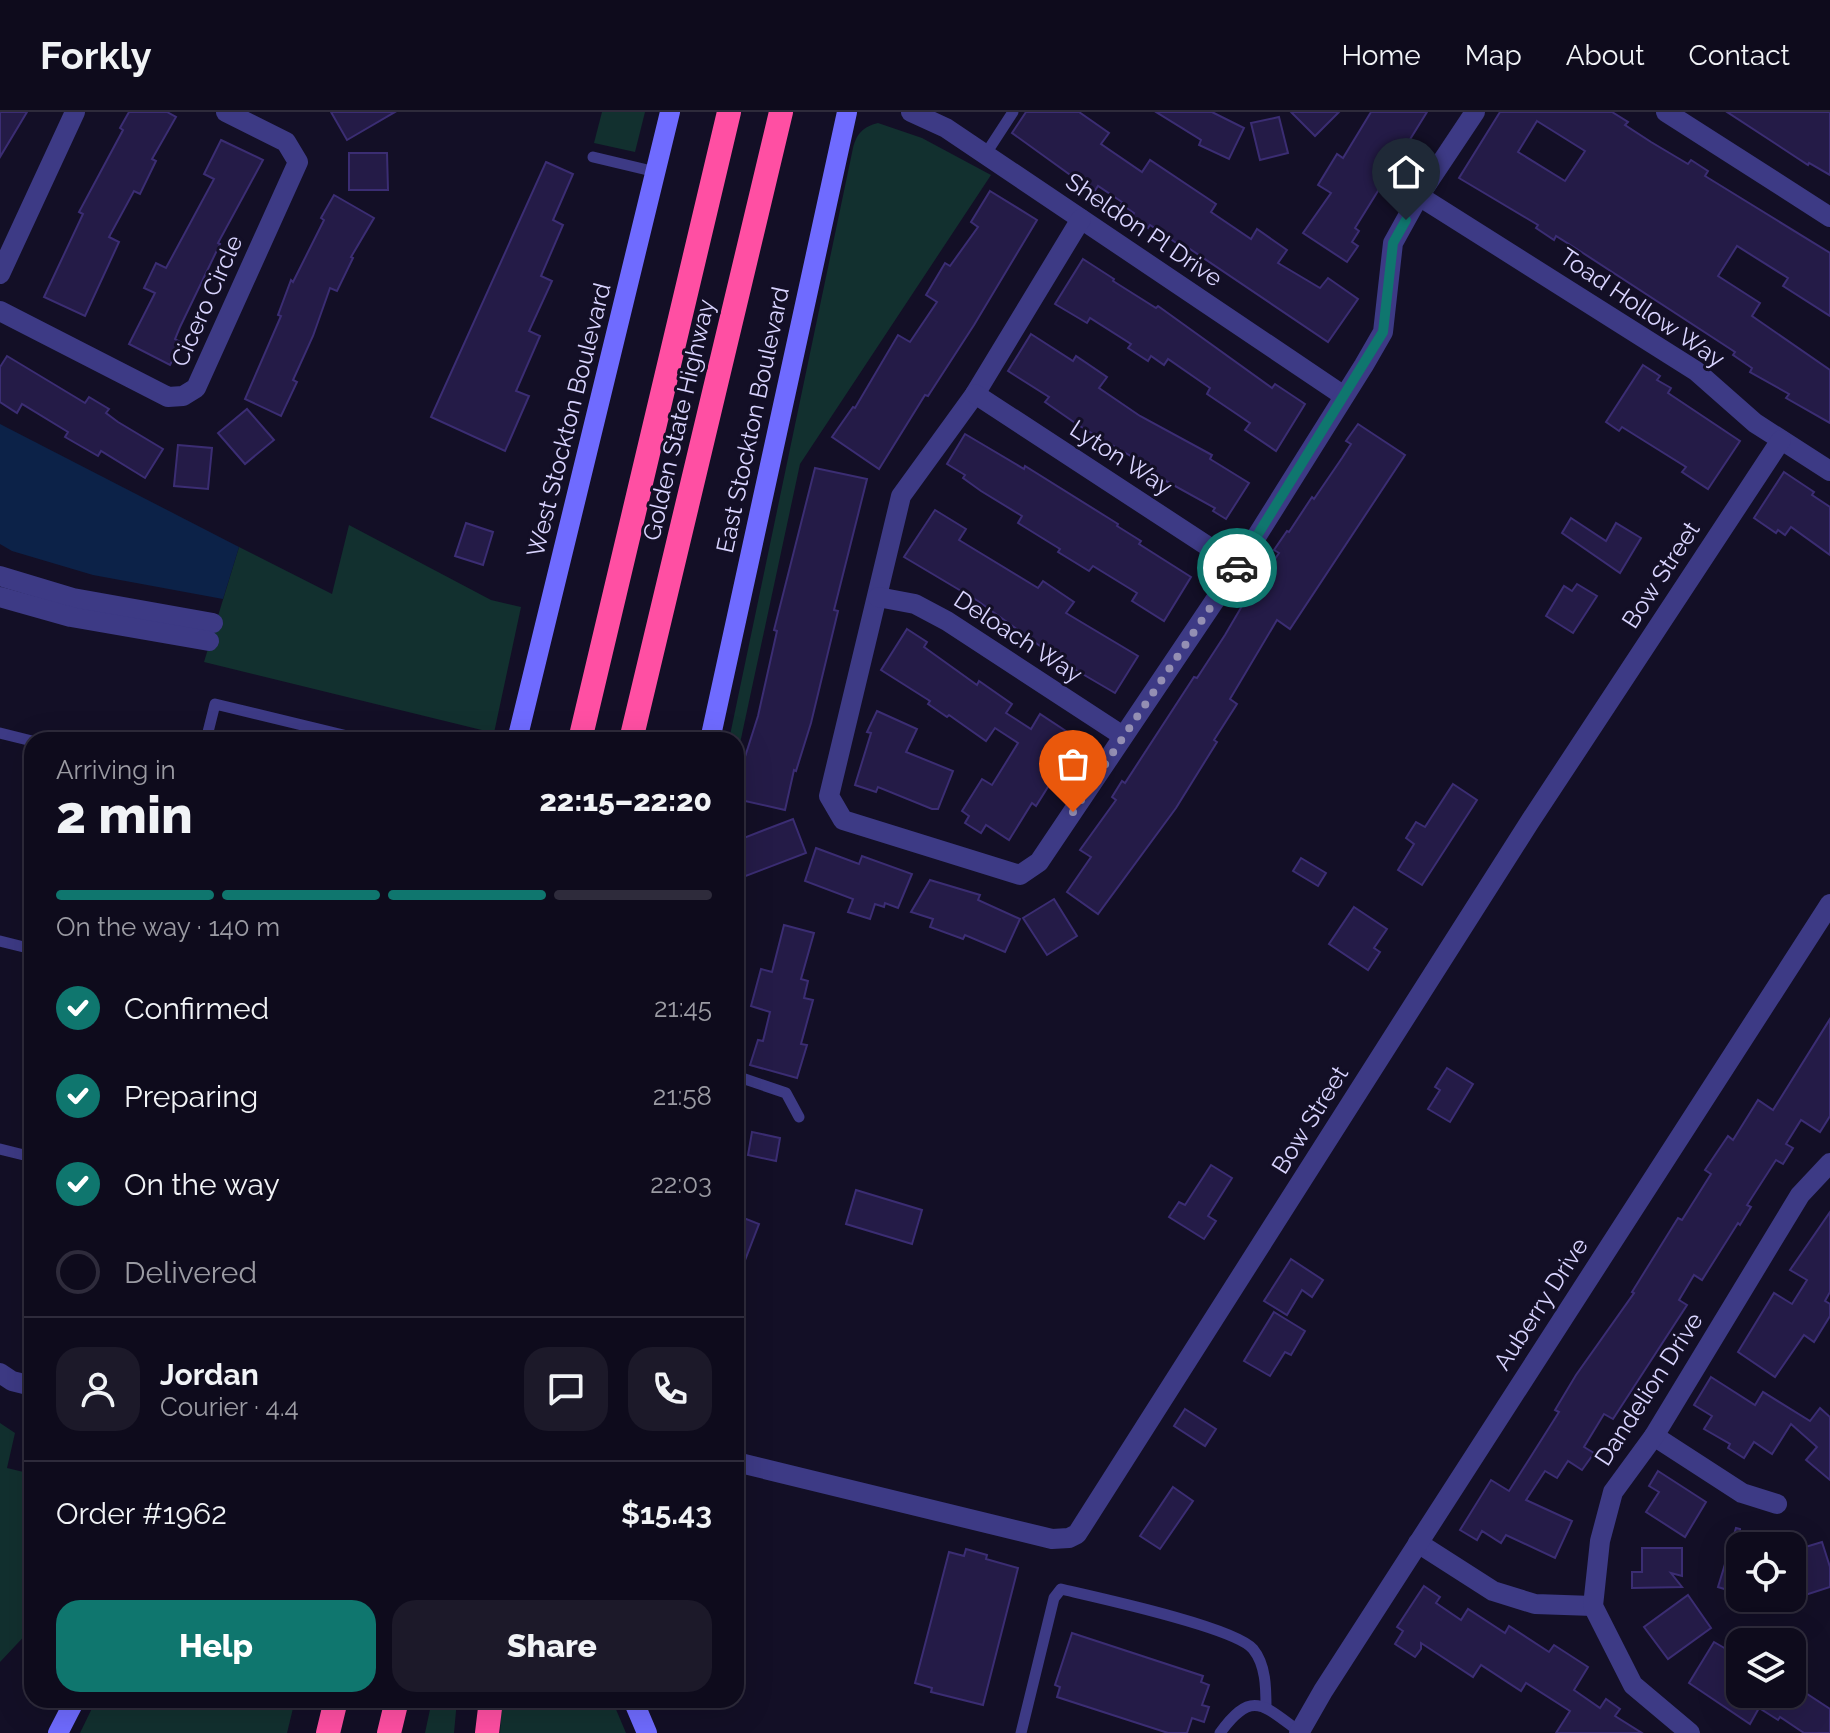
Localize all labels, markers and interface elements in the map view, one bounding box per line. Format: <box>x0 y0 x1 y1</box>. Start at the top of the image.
text: Forkly <box>40 33 152 78</box>
text: Home <box>1341 39 1421 72</box>
text: Map <box>1465 39 1522 72</box>
text: About <box>1566 39 1645 72</box>
text: Contact <box>1689 39 1790 72</box>
pin <box>1372 138 1440 220</box>
icon: home <box>1384 150 1428 194</box>
street label: Sheldon Pl Drive <box>1060 167 1228 293</box>
street label: Cicero Circle <box>165 231 248 371</box>
street label: Toad Hollow Way <box>1554 242 1730 373</box>
street label: West Stockton Boulevard <box>520 280 617 560</box>
street label: East Stockton Boulevard <box>710 284 795 556</box>
street label: Golden State Highway <box>637 296 720 543</box>
street label: Lyton Way <box>1065 414 1178 501</box>
street label: Bow Street <box>1615 516 1706 634</box>
courier <box>1197 528 1277 608</box>
icon: car <box>1215 546 1259 590</box>
street label: Deloach Way <box>949 584 1088 689</box>
pin <box>1039 730 1107 812</box>
icon: bag <box>1051 742 1095 786</box>
text: Arriving in <box>56 755 176 785</box>
text: 22:15–22:20 <box>539 783 712 818</box>
text: 2 min <box>56 784 193 845</box>
text: On the way · 140 m <box>56 912 280 942</box>
icon: check <box>56 986 100 1030</box>
text: Confirmed <box>124 991 269 1026</box>
text: 21:45 <box>654 993 712 1023</box>
street label: Bow Street <box>1265 1061 1354 1179</box>
icon: check <box>56 1074 100 1118</box>
text: Preparing <box>124 1079 258 1114</box>
text: 21:58 <box>653 1081 712 1111</box>
icon: check <box>56 1162 100 1206</box>
text: On the way <box>124 1167 280 1202</box>
text: 22:03 <box>650 1169 712 1199</box>
street label: Auberry Drive <box>1487 1232 1594 1375</box>
text: Delivered <box>124 1255 257 1290</box>
street label: Dandelion Drive <box>1588 1307 1709 1471</box>
button: person <box>56 1347 140 1431</box>
button: chat <box>524 1347 608 1431</box>
button: phone <box>628 1347 712 1431</box>
text: Jordan <box>160 1357 259 1392</box>
text: Courier · 4.4 <box>160 1392 299 1422</box>
text: Order #1962 <box>56 1496 227 1531</box>
text: $15.43 <box>621 1496 712 1531</box>
map controls <box>1726 1532 1806 1708</box>
button: locate <box>1726 1532 1806 1612</box>
button: Help <box>56 1600 376 1692</box>
button: Share <box>392 1600 712 1692</box>
button: layers <box>1726 1628 1806 1708</box>

